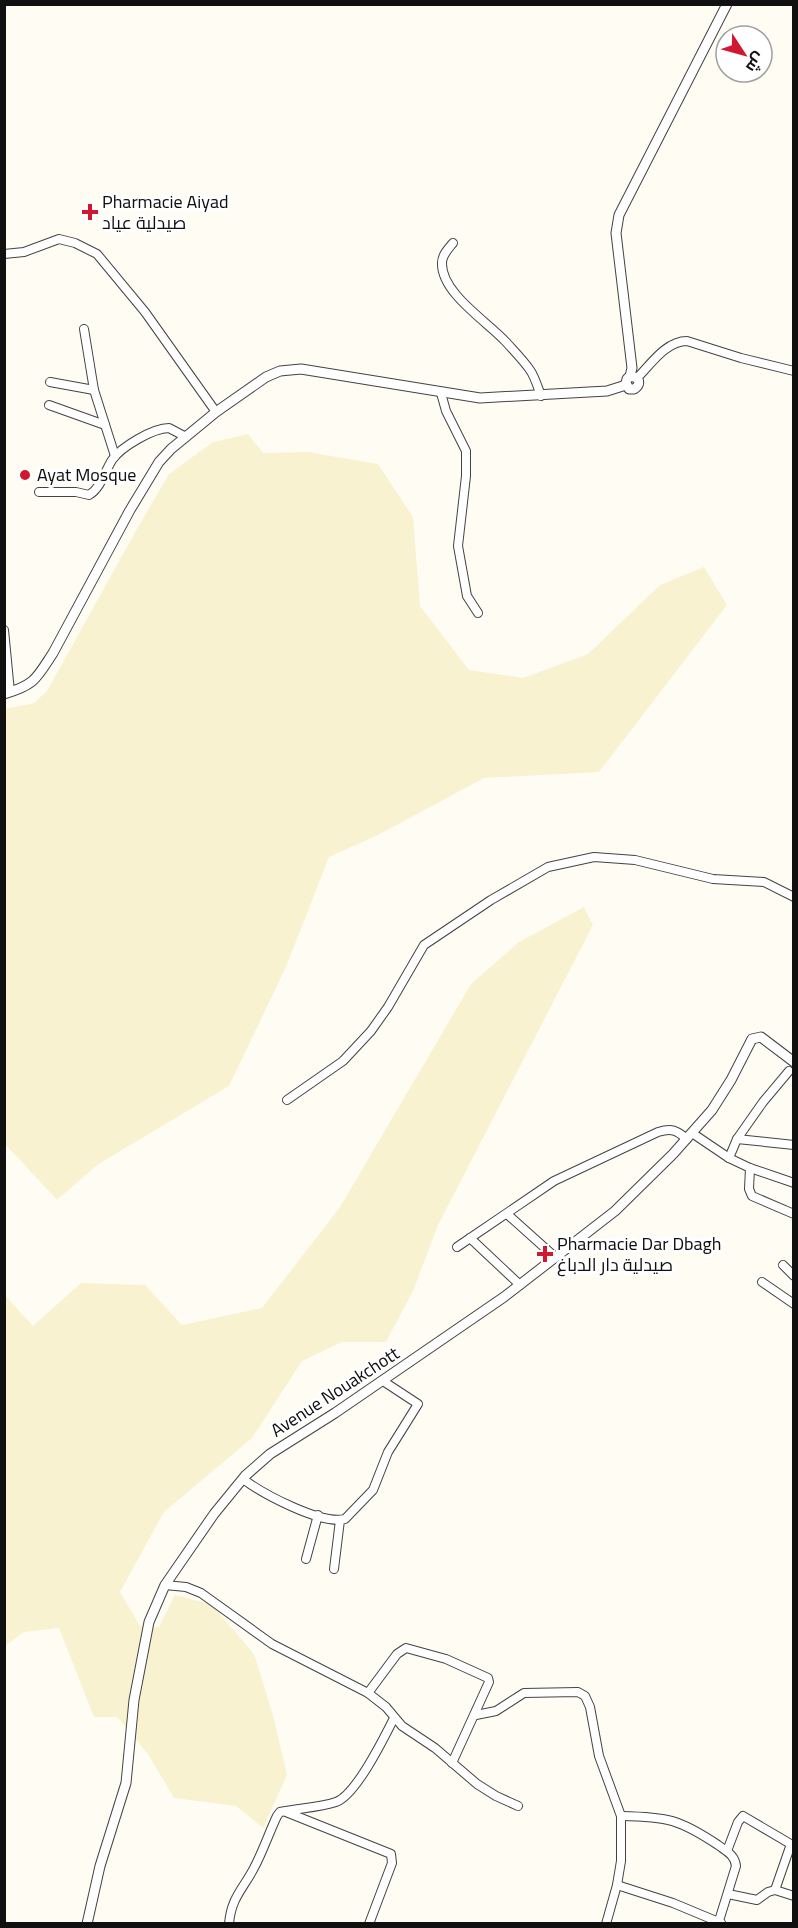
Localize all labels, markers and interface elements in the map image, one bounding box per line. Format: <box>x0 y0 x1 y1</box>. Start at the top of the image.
north arrow <box>714 24 774 84</box>
text: ش <box>738 46 774 80</box>
place label: Pharmacie Aiyad صيدلية عياد <box>102 185 229 239</box>
marker: Pharmacie Aiyad صيدلية عياد <box>83 205 97 219</box>
place label: Ayat Mosque <box>37 458 136 491</box>
marker: Ayat Mosque <box>18 468 32 482</box>
place label: Pharmacie Dar Dbagh صيدلية دار الدباغ <box>557 1227 721 1281</box>
marker: Pharmacie Dar Dbagh صيدلية دار الدباغ <box>538 1247 552 1261</box>
street label: Avenue Nouakchott <box>263 1337 407 1446</box>

